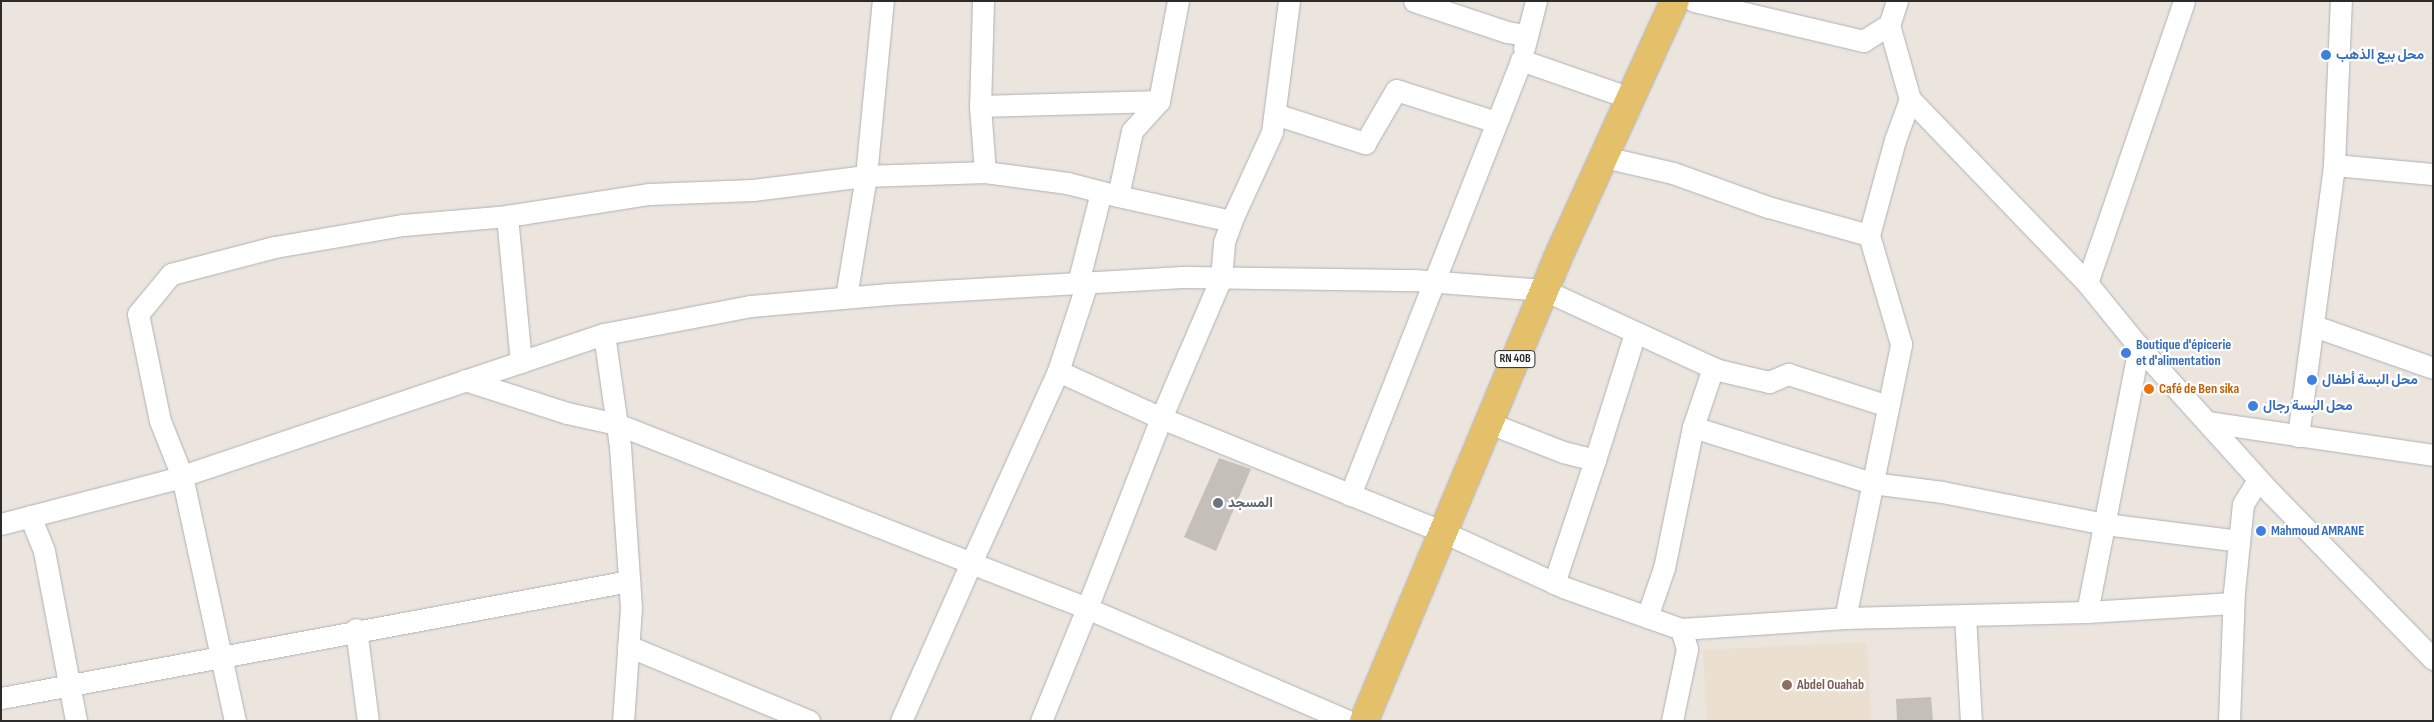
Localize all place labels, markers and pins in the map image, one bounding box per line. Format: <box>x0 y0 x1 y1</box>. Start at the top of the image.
place label: محل بيع الذهب <box>2336 47 2424 63</box>
marker: محل بيع الذهب <box>2320 49 2332 61</box>
place label: Boutique d'épicerie et d'alimentation <box>2136 337 2231 370</box>
marker: Boutique d'épicerie et d'alimentation <box>2120 347 2132 359</box>
place label: محل البسة أطفال <box>2322 372 2418 388</box>
marker: محل البسة أطفال <box>2306 374 2318 386</box>
place label: Café de Ben sika <box>2159 381 2239 397</box>
marker: Café de Ben sika <box>2143 383 2155 395</box>
place label: محل البسة رجال <box>2263 398 2353 414</box>
marker: محل البسة رجال <box>2247 400 2259 412</box>
place label: المسجد <box>1228 495 1273 511</box>
marker: المسجد <box>1212 497 1224 509</box>
place label: Mahmoud AMRANE <box>2271 523 2364 539</box>
marker: Mahmoud AMRANE <box>2255 525 2267 537</box>
place label: Abdel Ouahab <box>1797 677 1864 693</box>
marker: Abdel Ouahab <box>1781 679 1793 691</box>

